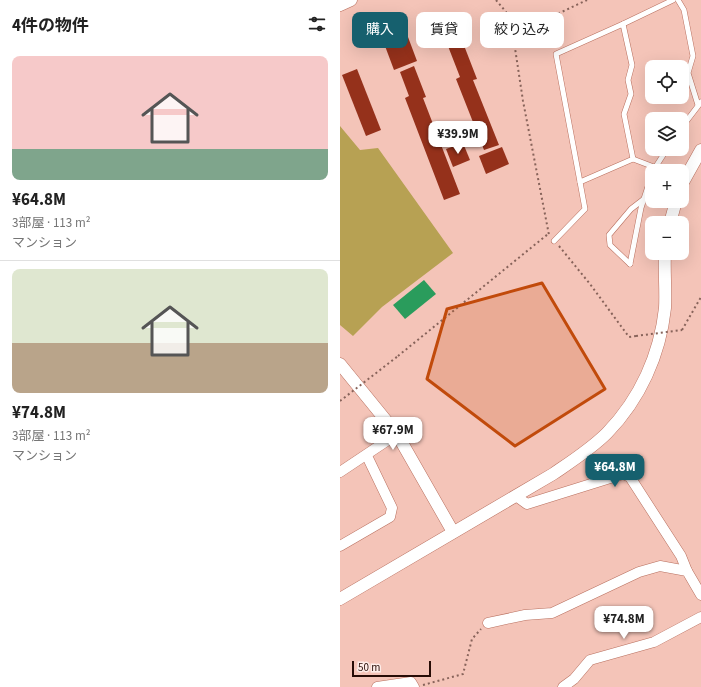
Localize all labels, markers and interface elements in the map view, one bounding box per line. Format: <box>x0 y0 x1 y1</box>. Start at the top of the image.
chip: 購入 <box>352 12 408 48</box>
chip: 賃貸 <box>416 12 472 48</box>
chip: 絞り込み <box>480 12 564 48</box>
icon: filters <box>306 13 328 35</box>
text: 4件の物件 <box>12 14 89 38</box>
map controls <box>645 60 689 260</box>
button: locate <box>645 60 689 104</box>
icon: home <box>134 82 206 154</box>
button: layers <box>645 112 689 156</box>
pin: ¥39.9M <box>425 121 491 155</box>
text: ¥39.9M <box>437 125 479 143</box>
button: + <box>645 164 689 208</box>
text: ¥64.8M <box>12 188 66 212</box>
text: 3部屋 · 113 m² <box>12 214 90 232</box>
button: − <box>645 216 689 260</box>
text: マンション <box>12 234 77 252</box>
icon: home <box>134 295 206 367</box>
text: ¥74.8M <box>12 401 66 425</box>
pin: ¥67.9M <box>360 417 426 451</box>
text: ¥67.9M <box>372 421 414 439</box>
text: 3部屋 · 113 m² <box>12 427 90 445</box>
text: マンション <box>12 447 77 465</box>
pin: ¥64.8M <box>582 454 648 488</box>
text: ¥64.8M <box>594 458 636 476</box>
pin: ¥74.8M <box>591 606 657 640</box>
text: ¥74.8M <box>603 610 645 628</box>
scale bar <box>352 659 431 678</box>
text: 50 m <box>358 660 380 675</box>

